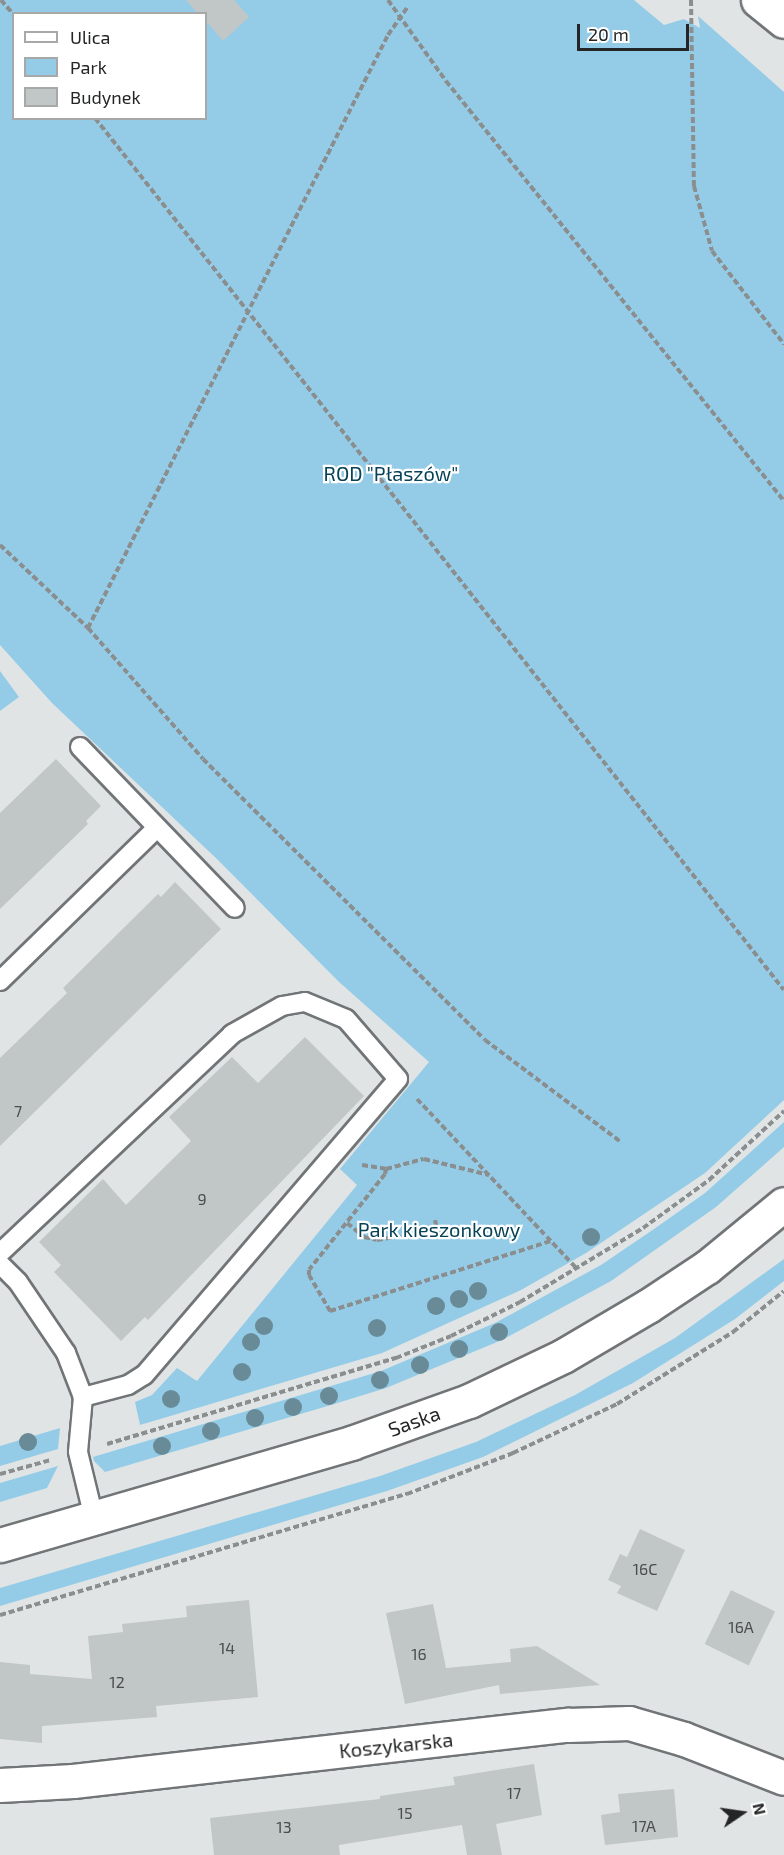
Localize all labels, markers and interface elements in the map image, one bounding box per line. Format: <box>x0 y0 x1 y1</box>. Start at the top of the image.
legend <box>12 12 207 120</box>
scale bar <box>580 12 692 50</box>
text: 20 m <box>588 23 629 45</box>
text: Ulica <box>70 26 110 48</box>
text: Park <box>70 56 107 78</box>
text: Budynek <box>70 86 141 108</box>
park label: ROD "Płaszów" <box>323 461 459 485</box>
house number: 7 <box>14 1101 22 1121</box>
house number: 9 <box>197 1189 207 1209</box>
park label: Park kieszonkowy <box>358 1217 520 1241</box>
street label: Saska <box>385 1401 443 1441</box>
house number: 16C <box>633 1559 657 1579</box>
house number: 16A <box>728 1617 754 1637</box>
house number: 14 <box>219 1638 235 1658</box>
house number: 16 <box>411 1644 427 1664</box>
house number: 12 <box>109 1672 125 1692</box>
street label: Koszykarska <box>338 1727 454 1763</box>
house number: 17 <box>507 1783 521 1803</box>
north arrow <box>712 1783 772 1843</box>
text: N <box>749 1801 771 1817</box>
house number: 15 <box>398 1803 412 1823</box>
house number: 17A <box>632 1816 656 1836</box>
house number: 13 <box>276 1817 292 1837</box>

